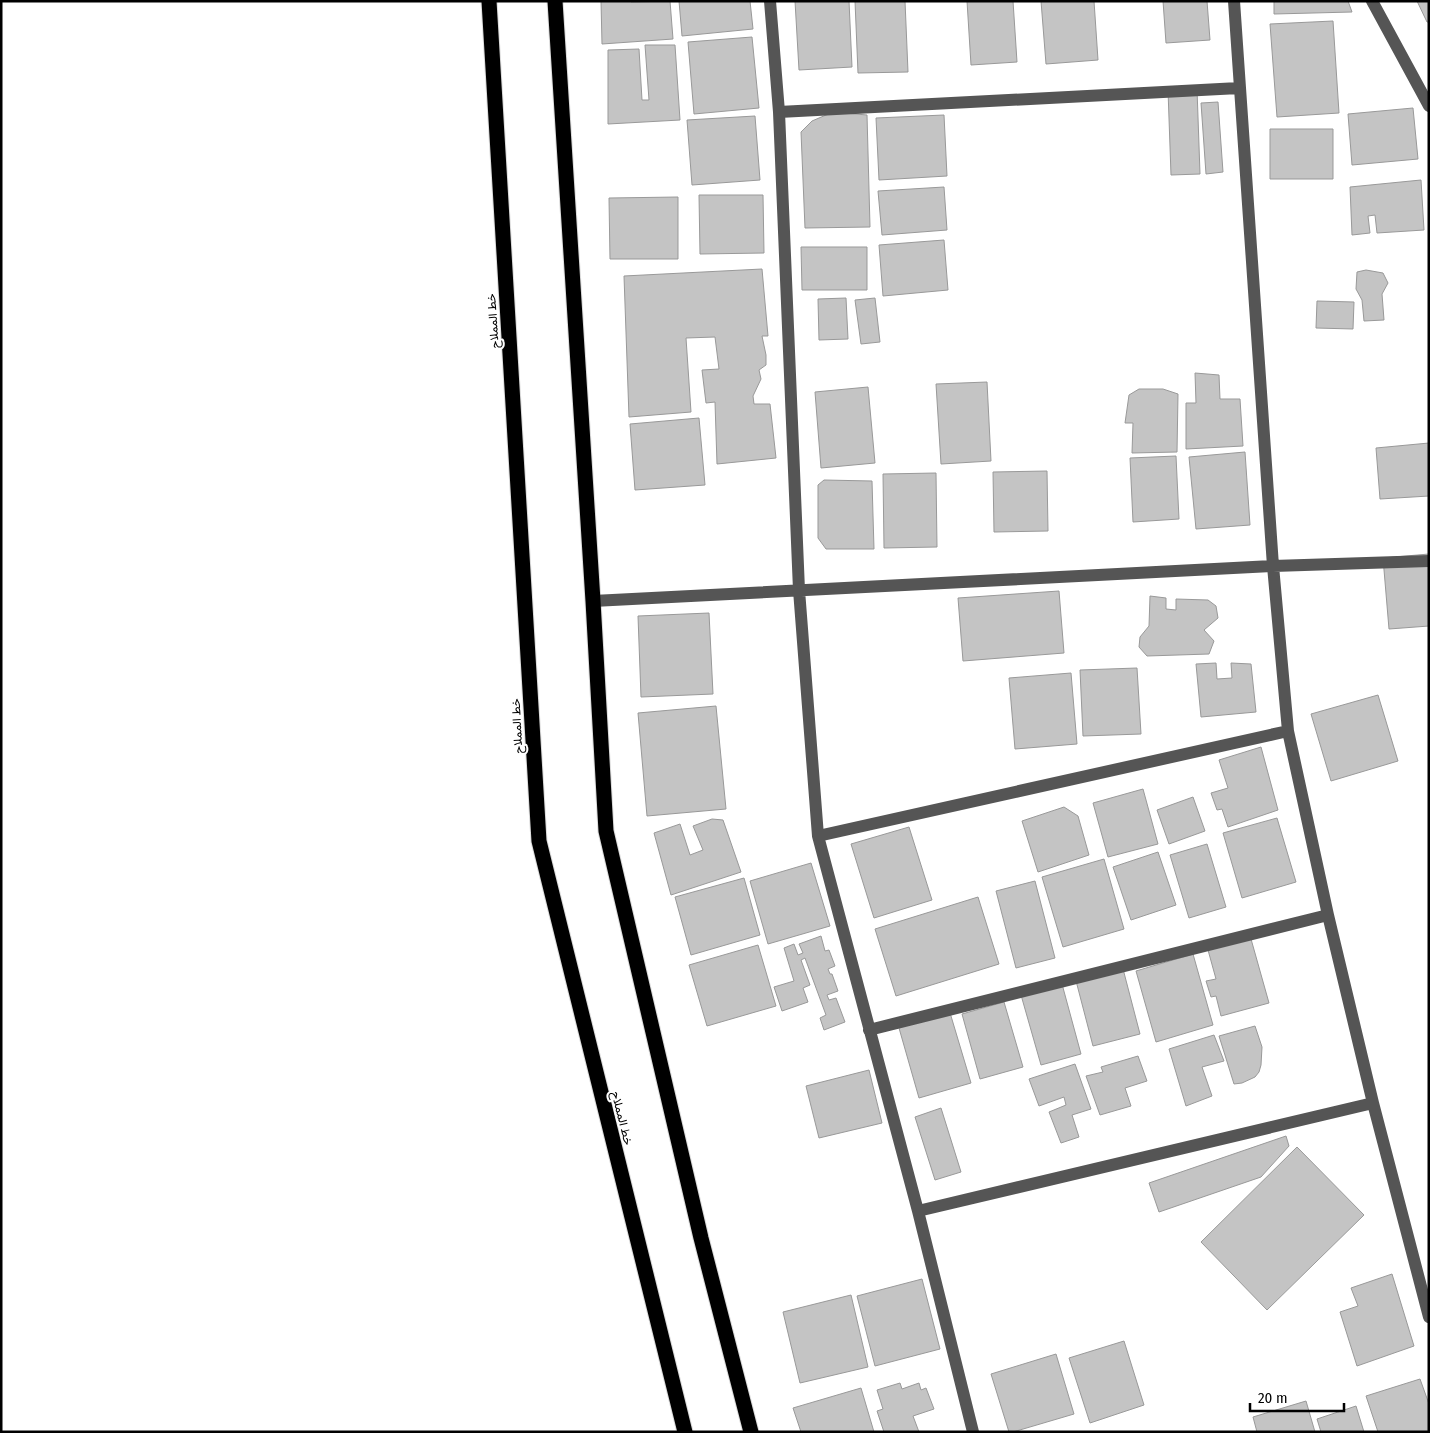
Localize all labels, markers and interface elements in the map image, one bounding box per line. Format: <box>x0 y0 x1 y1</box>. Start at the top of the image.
street label: خط المملاح <box>484 293 504 349</box>
street label: خط المملاح <box>509 698 527 754</box>
street label: خط المملاح <box>607 1089 635 1147</box>
scale bar <box>1250 1380 1344 1412</box>
text: 20 m <box>1258 1389 1288 1407</box>

